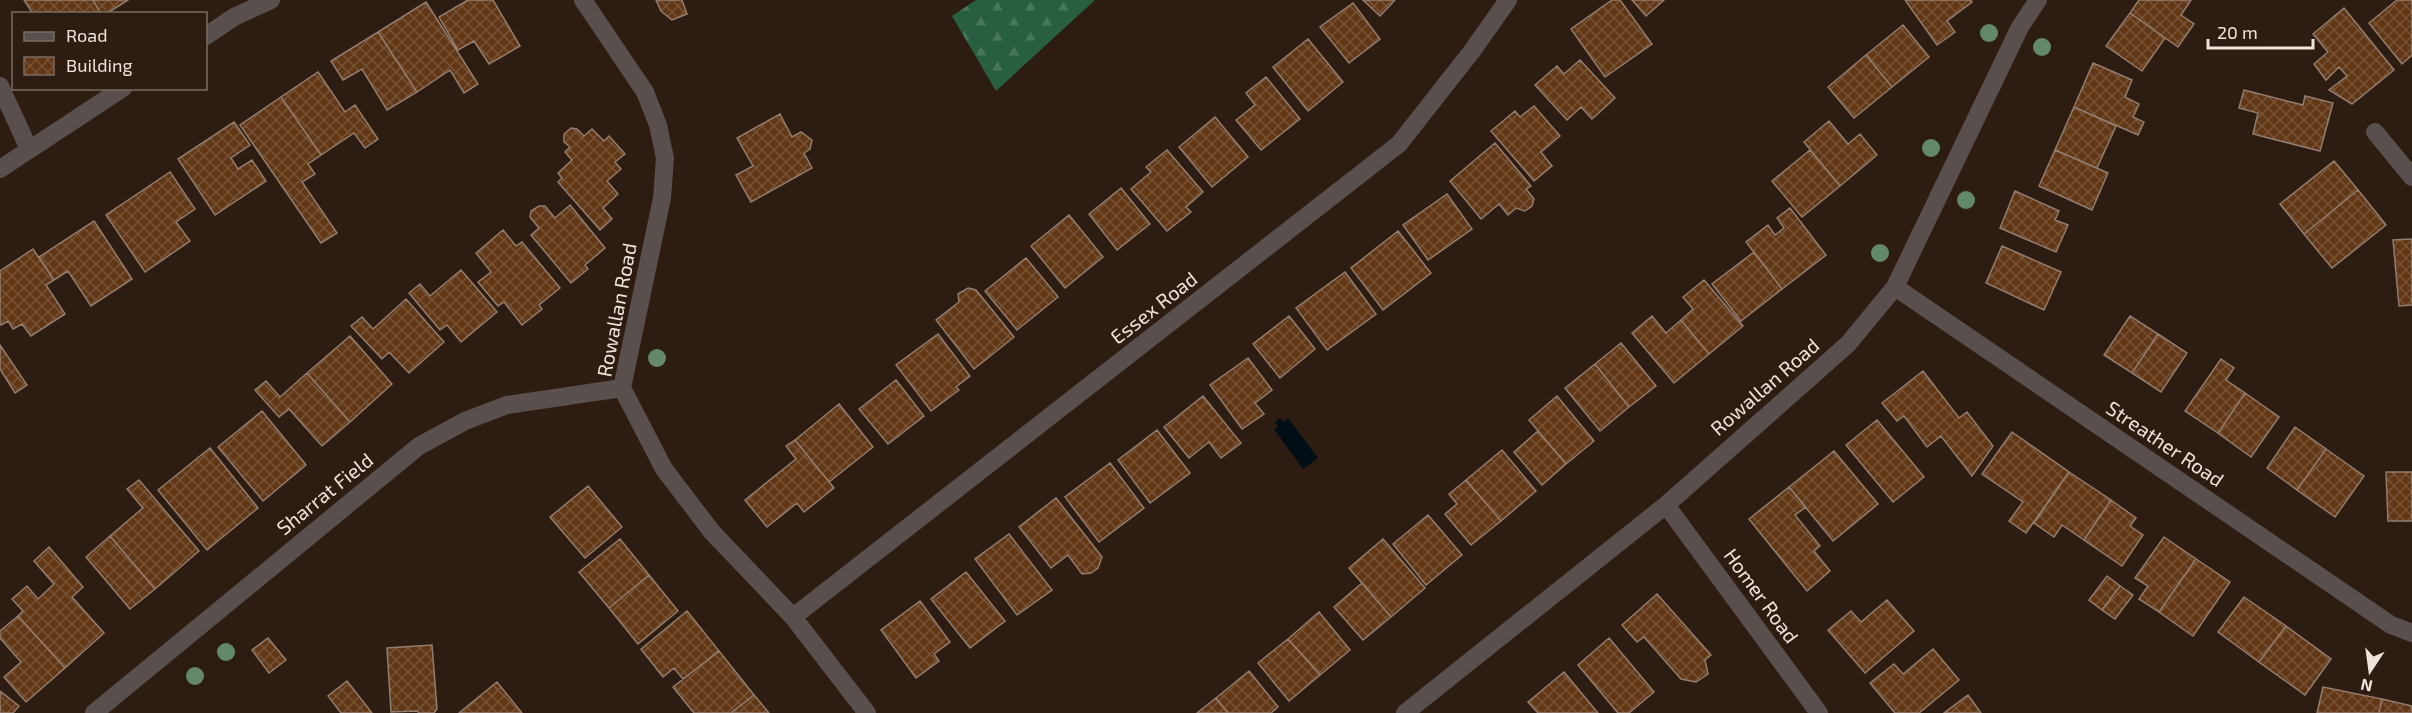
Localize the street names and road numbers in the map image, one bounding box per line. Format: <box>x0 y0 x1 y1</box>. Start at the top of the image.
street label: Rowallan Road <box>591 241 641 379</box>
street label: Essex Road <box>1105 266 1201 348</box>
street label: Rowallan Road <box>1705 333 1824 440</box>
street label: Streather Road <box>2102 395 2229 491</box>
street label: Sharrat Field <box>271 447 377 539</box>
street label: Homer Road <box>1719 543 1804 647</box>

